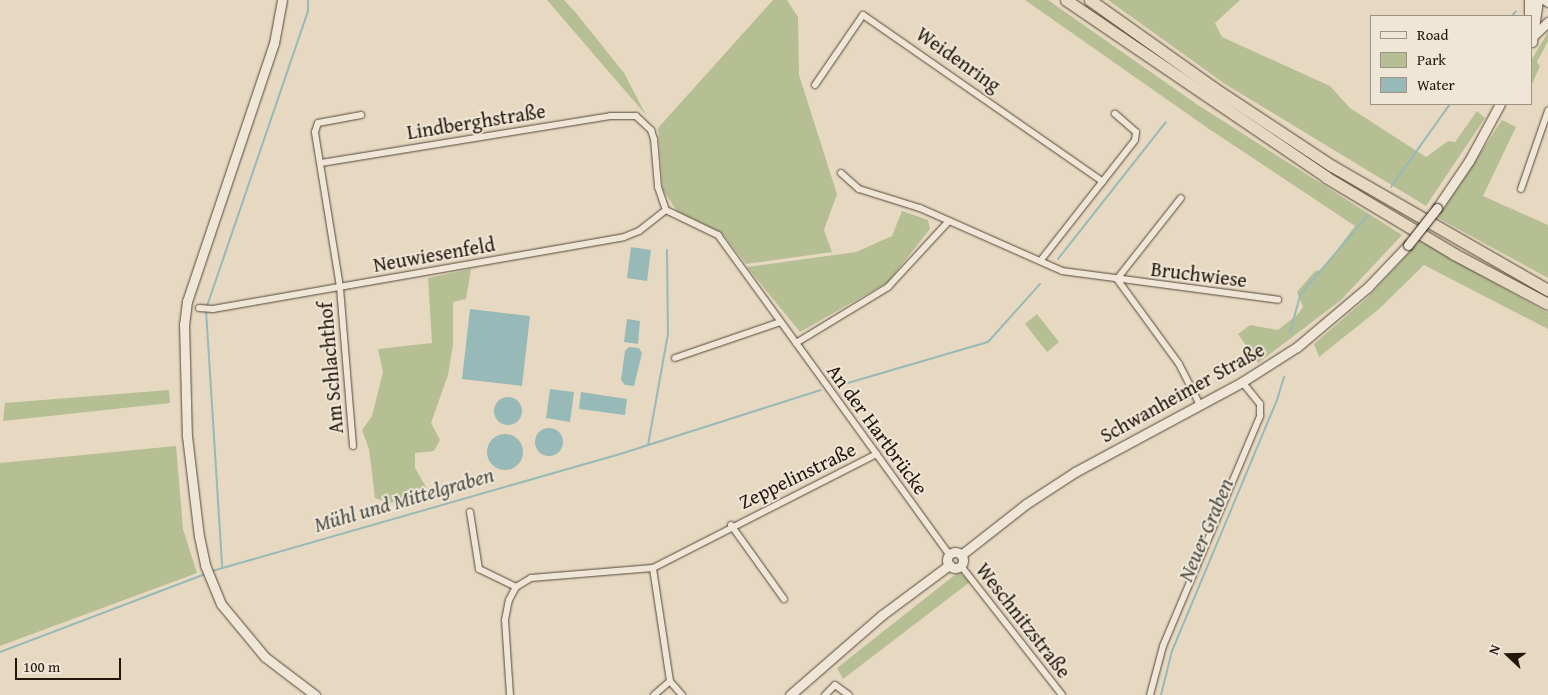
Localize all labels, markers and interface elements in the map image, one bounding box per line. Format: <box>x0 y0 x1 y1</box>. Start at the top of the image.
legend <box>1370 15 1533 105</box>
street label: Weidenring <box>912 21 1006 97</box>
text: Road <box>1417 24 1448 45</box>
text: Park <box>1417 49 1446 70</box>
text: Water <box>1417 74 1455 95</box>
street label: Lindberghstraße <box>405 98 547 144</box>
street label: Neuwiesenfeld <box>371 231 497 277</box>
street label: Bruchwiese <box>1150 256 1248 292</box>
street label: Am Schlachthof <box>312 301 348 435</box>
street label: Schwanheimer Straße <box>1096 337 1268 447</box>
street label: An der Hartbrücke <box>823 359 933 499</box>
street label: Zeppelinstraße <box>735 436 859 514</box>
water label: Mühl und Mittelgraben <box>311 462 497 538</box>
water label: Neuer Graben <box>1173 475 1239 585</box>
street label: Weschnitzstraße <box>972 558 1076 682</box>
north arrow <box>1483 630 1533 680</box>
text: N <box>1483 642 1505 658</box>
scale bar <box>18 648 124 680</box>
text: 100 m <box>23 656 60 677</box>

